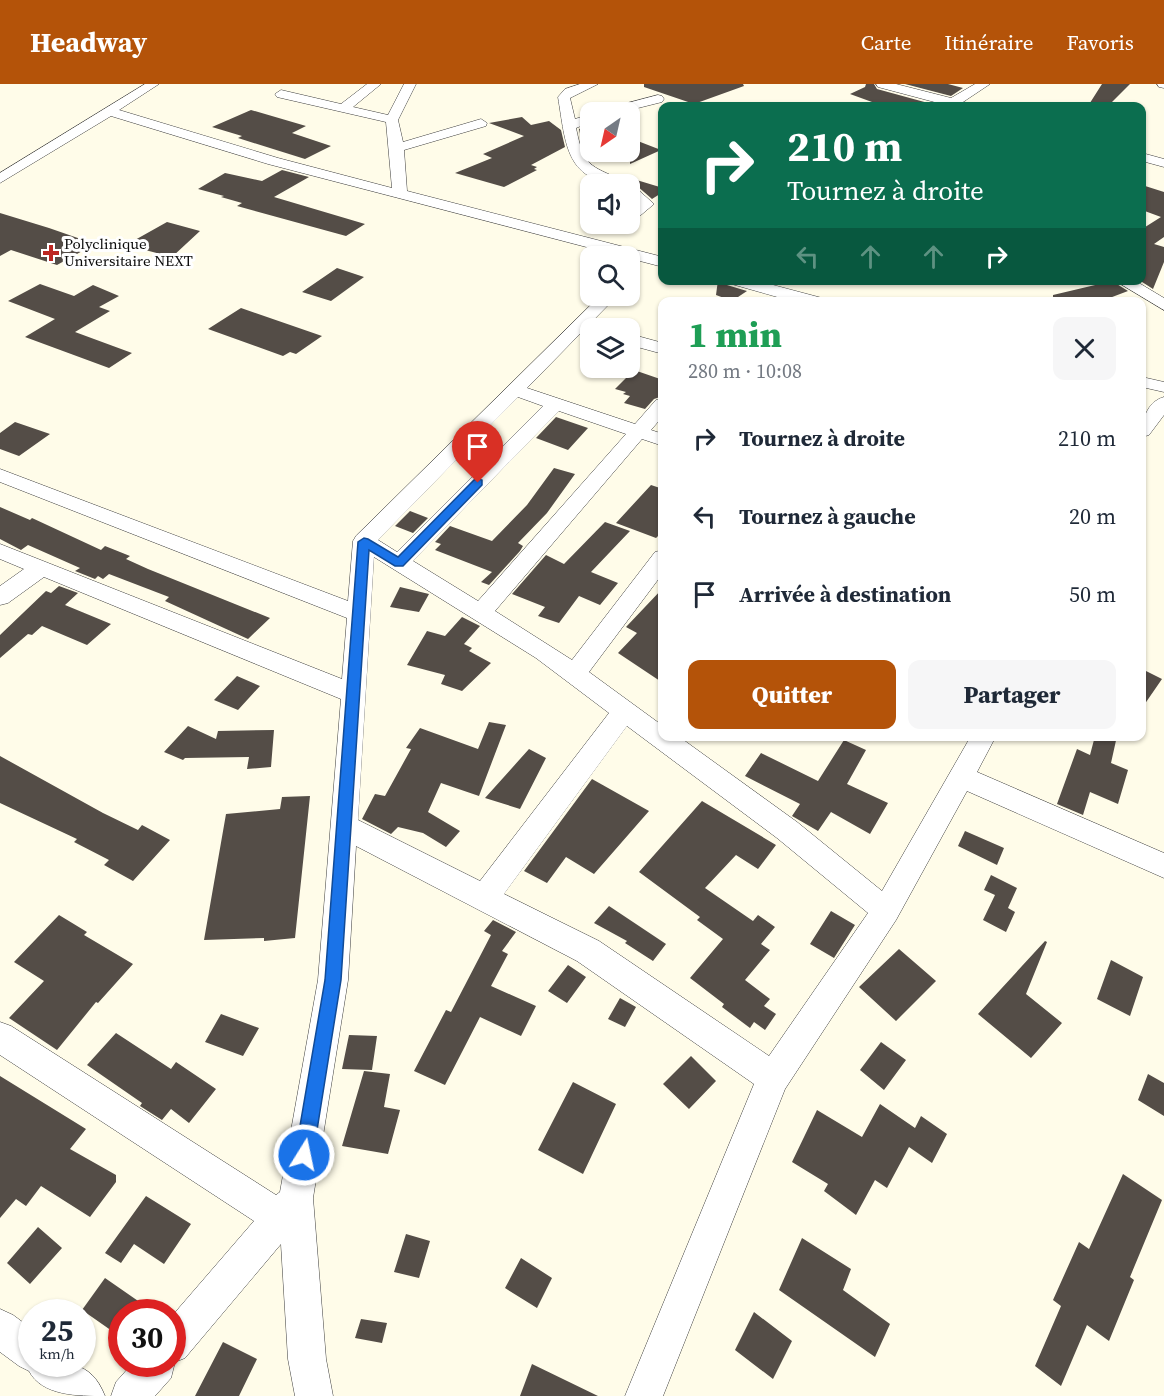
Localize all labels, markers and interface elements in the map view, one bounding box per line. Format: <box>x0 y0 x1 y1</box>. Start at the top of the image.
text: Headway <box>30 23 147 61</box>
text: Carte <box>861 28 911 57</box>
text: Itinéraire <box>944 28 1033 57</box>
text: Favoris <box>1066 28 1134 57</box>
north arrow <box>580 102 640 162</box>
map controls <box>580 102 640 378</box>
text: 210 m <box>787 117 902 175</box>
icon: right <box>688 126 766 204</box>
text: Tournez à droite <box>787 172 984 209</box>
button: sound <box>580 174 640 234</box>
place label: Polyclinique Universitaire NEXT <box>64 233 193 271</box>
icon: left <box>791 240 824 273</box>
icon: ahead <box>854 240 887 273</box>
icon: ahead <box>917 240 950 273</box>
icon: right <box>980 240 1013 273</box>
marker: Polyclinique Universitaire NEXT <box>42 244 60 262</box>
button: search <box>580 246 640 306</box>
text: 1 min <box>688 310 782 359</box>
button: close <box>1053 317 1116 380</box>
button: layers <box>580 318 640 378</box>
text: 280 m · 10:08 <box>688 357 802 385</box>
pin <box>452 421 503 483</box>
icon: right <box>688 422 721 455</box>
text: Tournez à droite <box>739 423 905 453</box>
text: 210 m <box>1058 423 1116 453</box>
icon: arrive <box>461 430 494 463</box>
icon: left <box>688 500 721 533</box>
text: Tournez à gauche <box>739 501 916 531</box>
text: 20 m <box>1069 501 1116 531</box>
icon: arrive <box>688 578 721 611</box>
text: Arrivée à destination <box>739 579 951 609</box>
text: 50 m <box>1069 579 1116 609</box>
button: Quitter <box>688 660 896 729</box>
button: Partager <box>908 660 1116 729</box>
position arrow <box>272 1123 336 1187</box>
speed limit sign: 30 <box>108 1299 186 1377</box>
text: 25 <box>41 1310 73 1351</box>
text: km/h <box>39 1343 75 1364</box>

